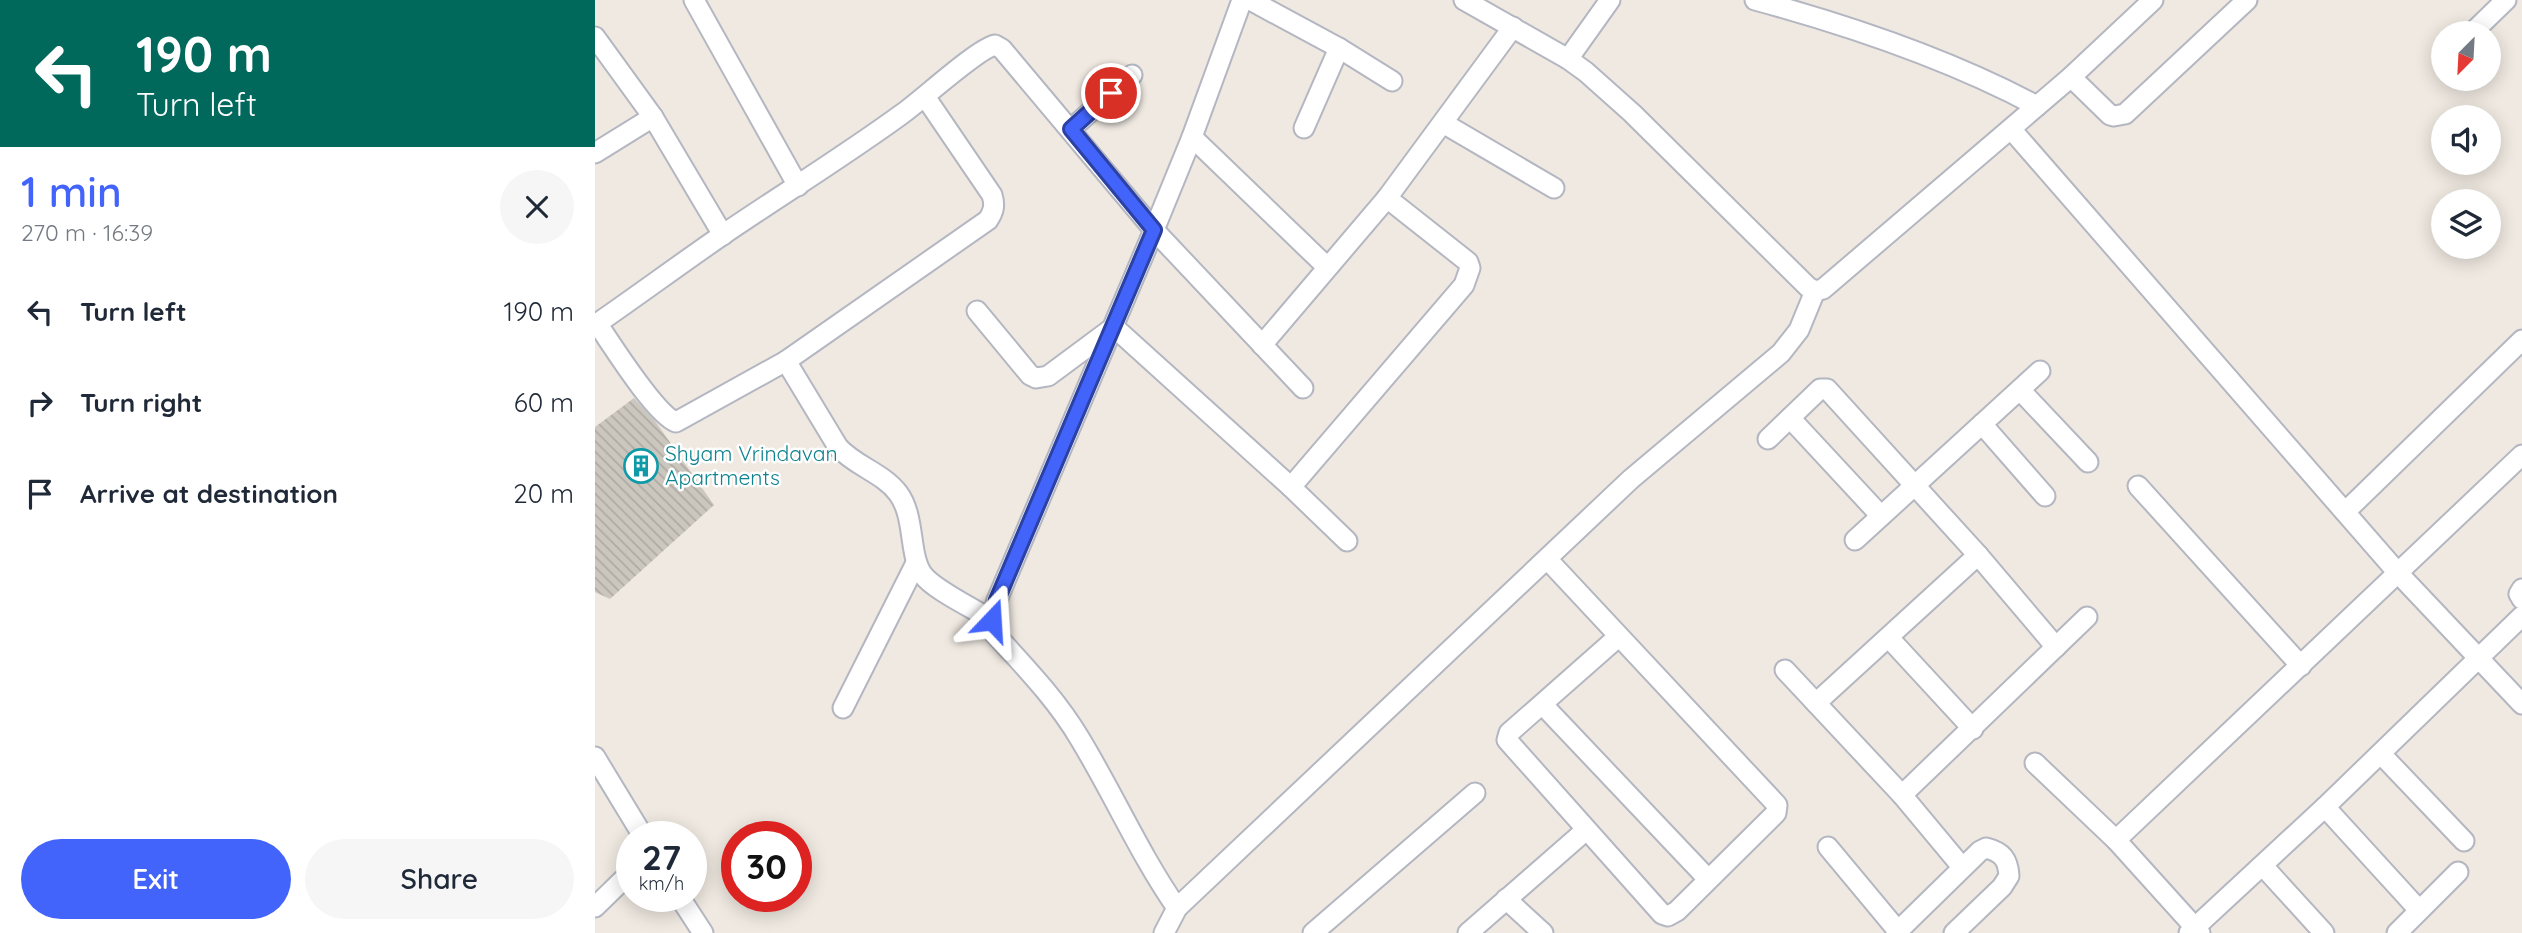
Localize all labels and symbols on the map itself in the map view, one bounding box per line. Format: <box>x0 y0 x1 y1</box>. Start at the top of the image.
north arrow <box>2431 21 2501 91</box>
pin <box>1081 63 1141 123</box>
place label: Shyam Vrindavan Apartments <box>665 440 838 490</box>
building icon: Shyam Vrindavan Apartments <box>622 447 660 485</box>
position arrow <box>955 583 1029 657</box>
speed limit sign: 30 <box>721 821 812 912</box>

